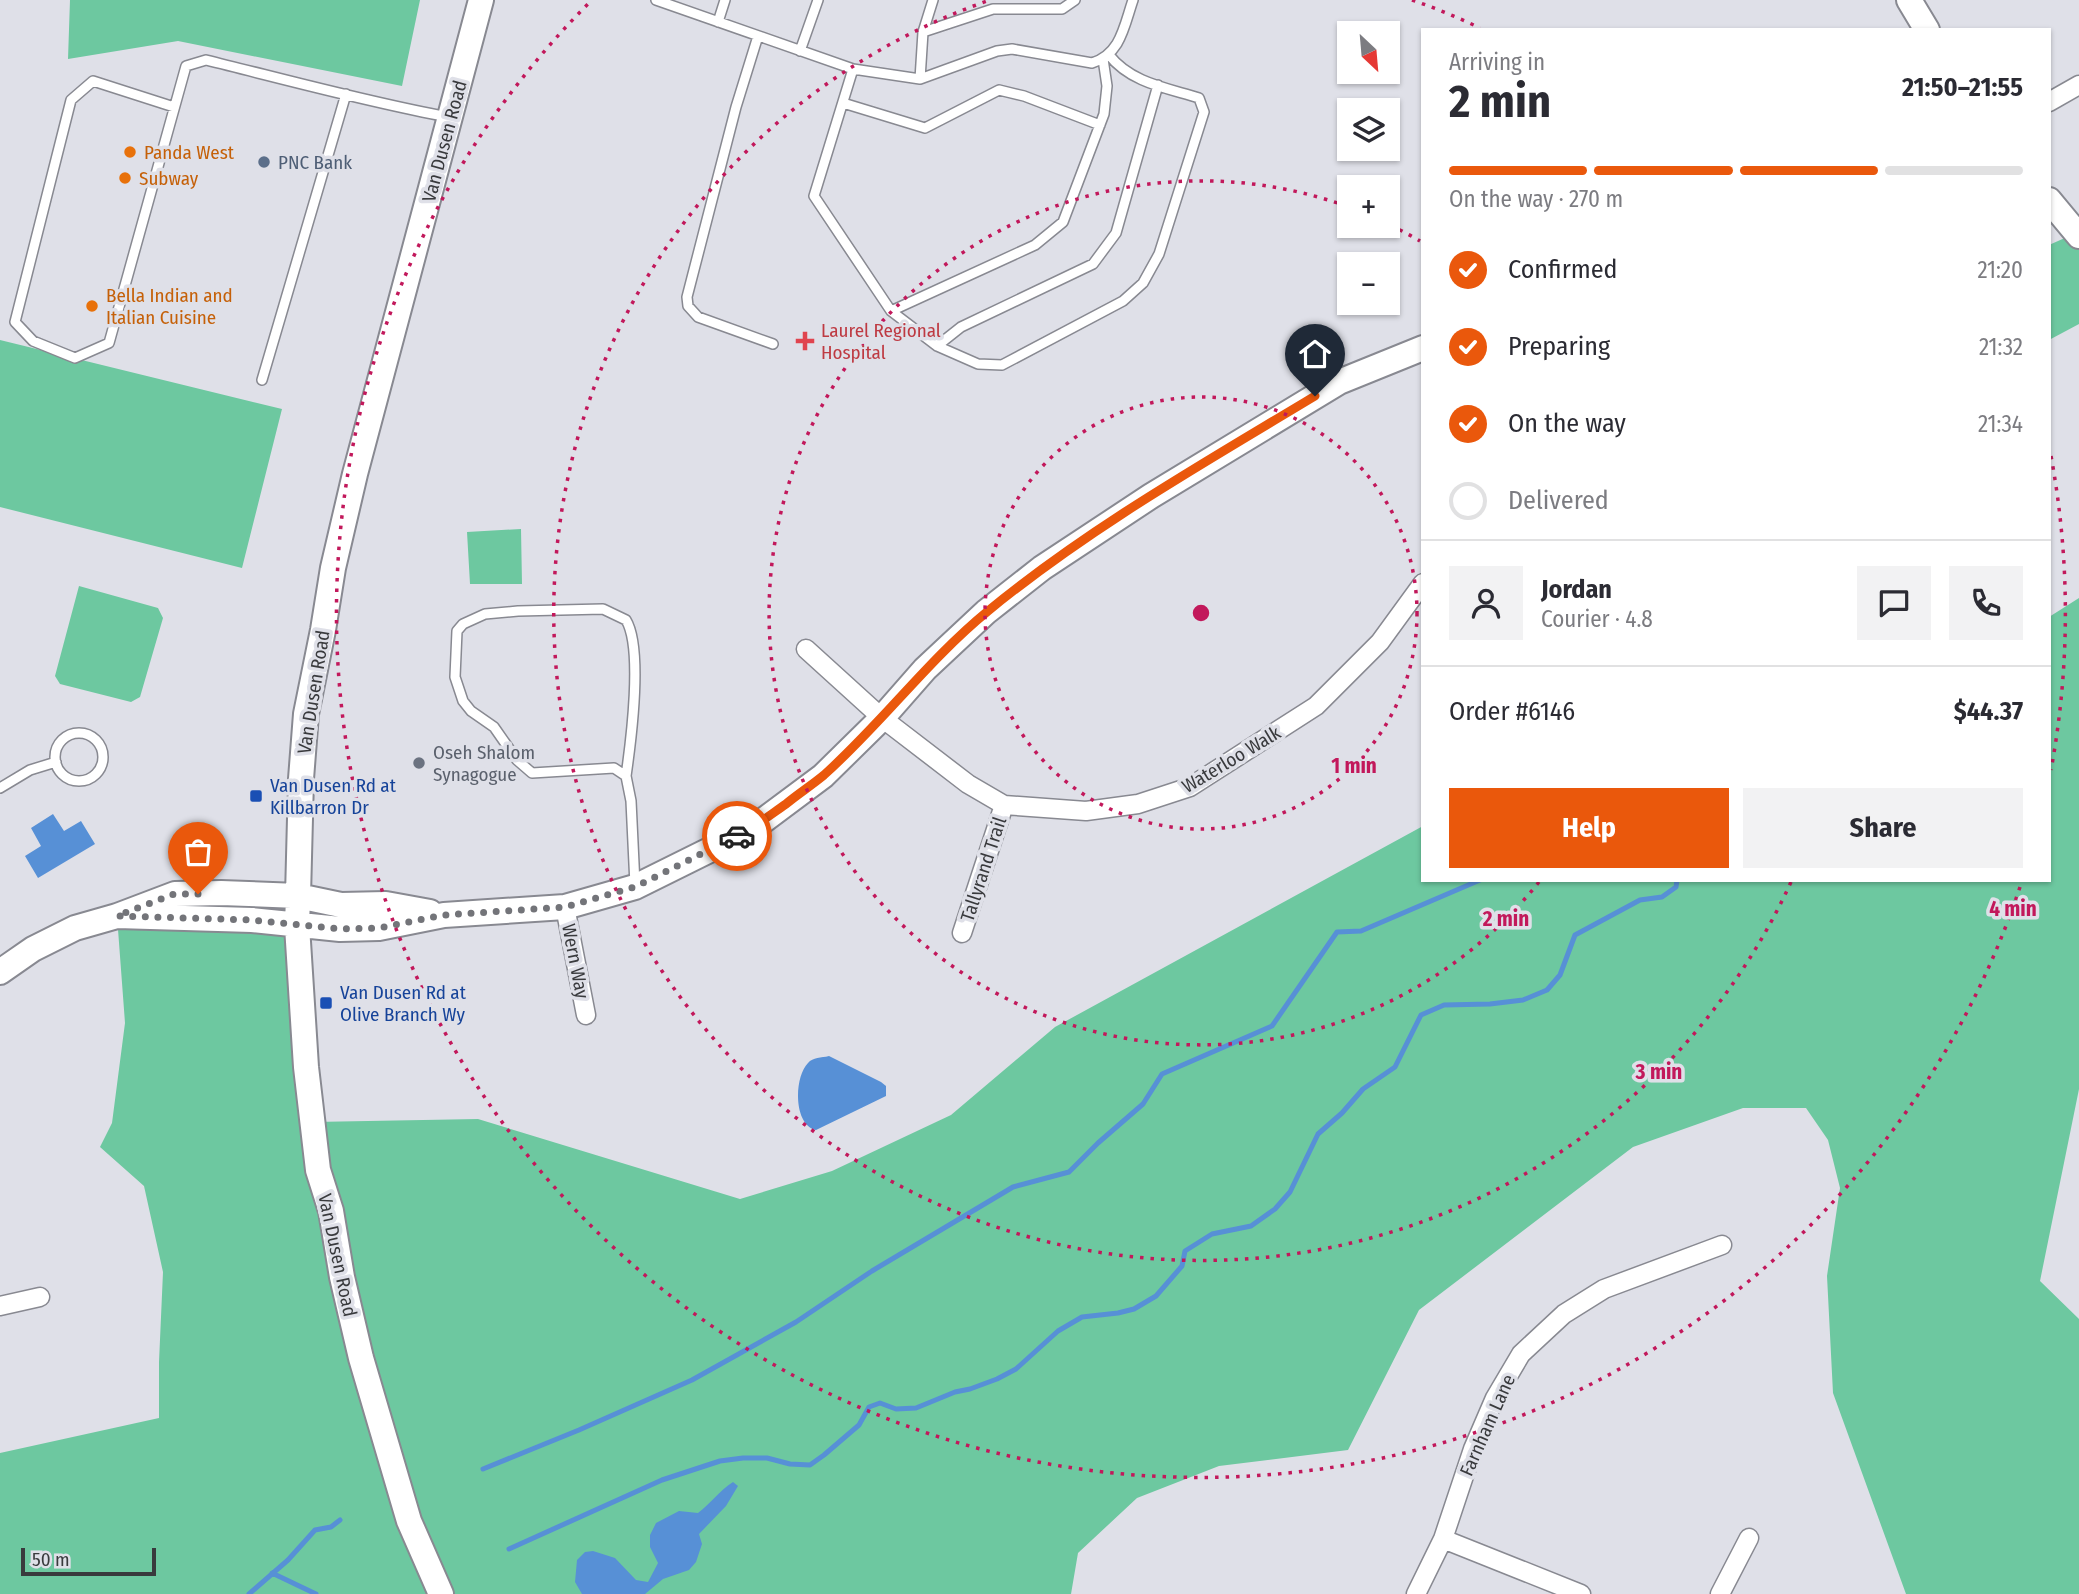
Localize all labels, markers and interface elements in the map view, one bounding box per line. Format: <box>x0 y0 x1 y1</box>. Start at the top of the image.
north arrow <box>1337 21 1400 84</box>
map controls <box>1337 21 1400 315</box>
text: Arriving in <box>1449 48 1545 76</box>
text: 21:50–21:55 <box>1902 72 2023 103</box>
text: 2 min <box>1449 74 1551 129</box>
street label: Van Dusen Road <box>417 78 472 204</box>
button: layers <box>1337 98 1400 161</box>
place label: Panda West <box>144 141 235 164</box>
marker: Panda West <box>122 144 138 160</box>
place label: PNC Bank <box>278 151 352 174</box>
marker: PNC Bank <box>256 154 272 170</box>
place label: Subway <box>139 167 199 190</box>
marker: Subway <box>117 170 133 186</box>
button: + <box>1337 175 1400 238</box>
text: On the way · 270 m <box>1449 185 1623 213</box>
icon: check <box>1449 251 1487 289</box>
button: − <box>1337 252 1400 315</box>
text: Confirmed <box>1508 254 1618 285</box>
text: 21:20 <box>1977 256 2023 284</box>
place label: Bella Indian and Italian Cuisine <box>106 284 233 329</box>
marker: Bella Indian and Italian Cuisine <box>84 298 100 314</box>
place label: Laurel Regional Hospital <box>821 319 941 364</box>
pin <box>1285 324 1345 396</box>
icon: check <box>1449 328 1487 366</box>
marker: Laurel Regional Hospital <box>795 331 815 351</box>
text: Preparing <box>1508 331 1610 362</box>
text: 21:32 <box>1979 333 2023 361</box>
icon: home <box>1296 335 1334 373</box>
icon: check <box>1449 405 1487 443</box>
text: On the way <box>1508 408 1626 439</box>
text: 21:34 <box>1978 410 2023 438</box>
text: Delivered <box>1508 485 1609 516</box>
button: person <box>1449 566 1523 640</box>
button: chat <box>1857 566 1931 640</box>
button: phone <box>1949 566 2023 640</box>
text: Jordan <box>1541 574 1612 605</box>
centre of rings <box>1189 601 1213 625</box>
text: Courier · 4.8 <box>1541 605 1653 633</box>
street label: Van Dusen Road <box>292 629 335 756</box>
text: Order #6146 <box>1449 696 1575 727</box>
text: $44.37 <box>1954 696 2023 727</box>
street label: Waterloo Walk <box>1178 721 1285 798</box>
place label: Oseh Shalom Synagogue <box>433 741 535 786</box>
text: 1 min <box>1331 753 1377 779</box>
marker: Oseh Shalom Synagogue <box>411 755 427 771</box>
place label: Van Dusen Rd at Killbarron Dr <box>270 774 397 819</box>
marker: Van Dusen Rd at Killbarron Dr <box>248 788 264 804</box>
button: Help <box>1449 788 1729 868</box>
button: Share <box>1743 788 2023 868</box>
courier <box>702 801 772 871</box>
street label: Tallyrand Trail <box>956 814 1011 924</box>
icon: car <box>718 817 756 855</box>
pin <box>168 822 228 894</box>
icon: bag <box>179 833 217 871</box>
text: 4 min <box>1989 896 2037 922</box>
text: 2 min <box>1482 906 1529 932</box>
street label: Wern Way <box>557 922 594 1001</box>
place label: Van Dusen Rd at Olive Branch Wy <box>340 981 467 1026</box>
marker: Van Dusen Rd at Olive Branch Wy <box>318 995 334 1011</box>
text: 3 min <box>1635 1059 1682 1085</box>
street label: Van Dusen Road <box>313 1192 362 1319</box>
street label: Farnham Lane <box>1455 1371 1520 1479</box>
scale bar <box>21 1545 156 1577</box>
text: 50 m <box>32 1548 70 1571</box>

